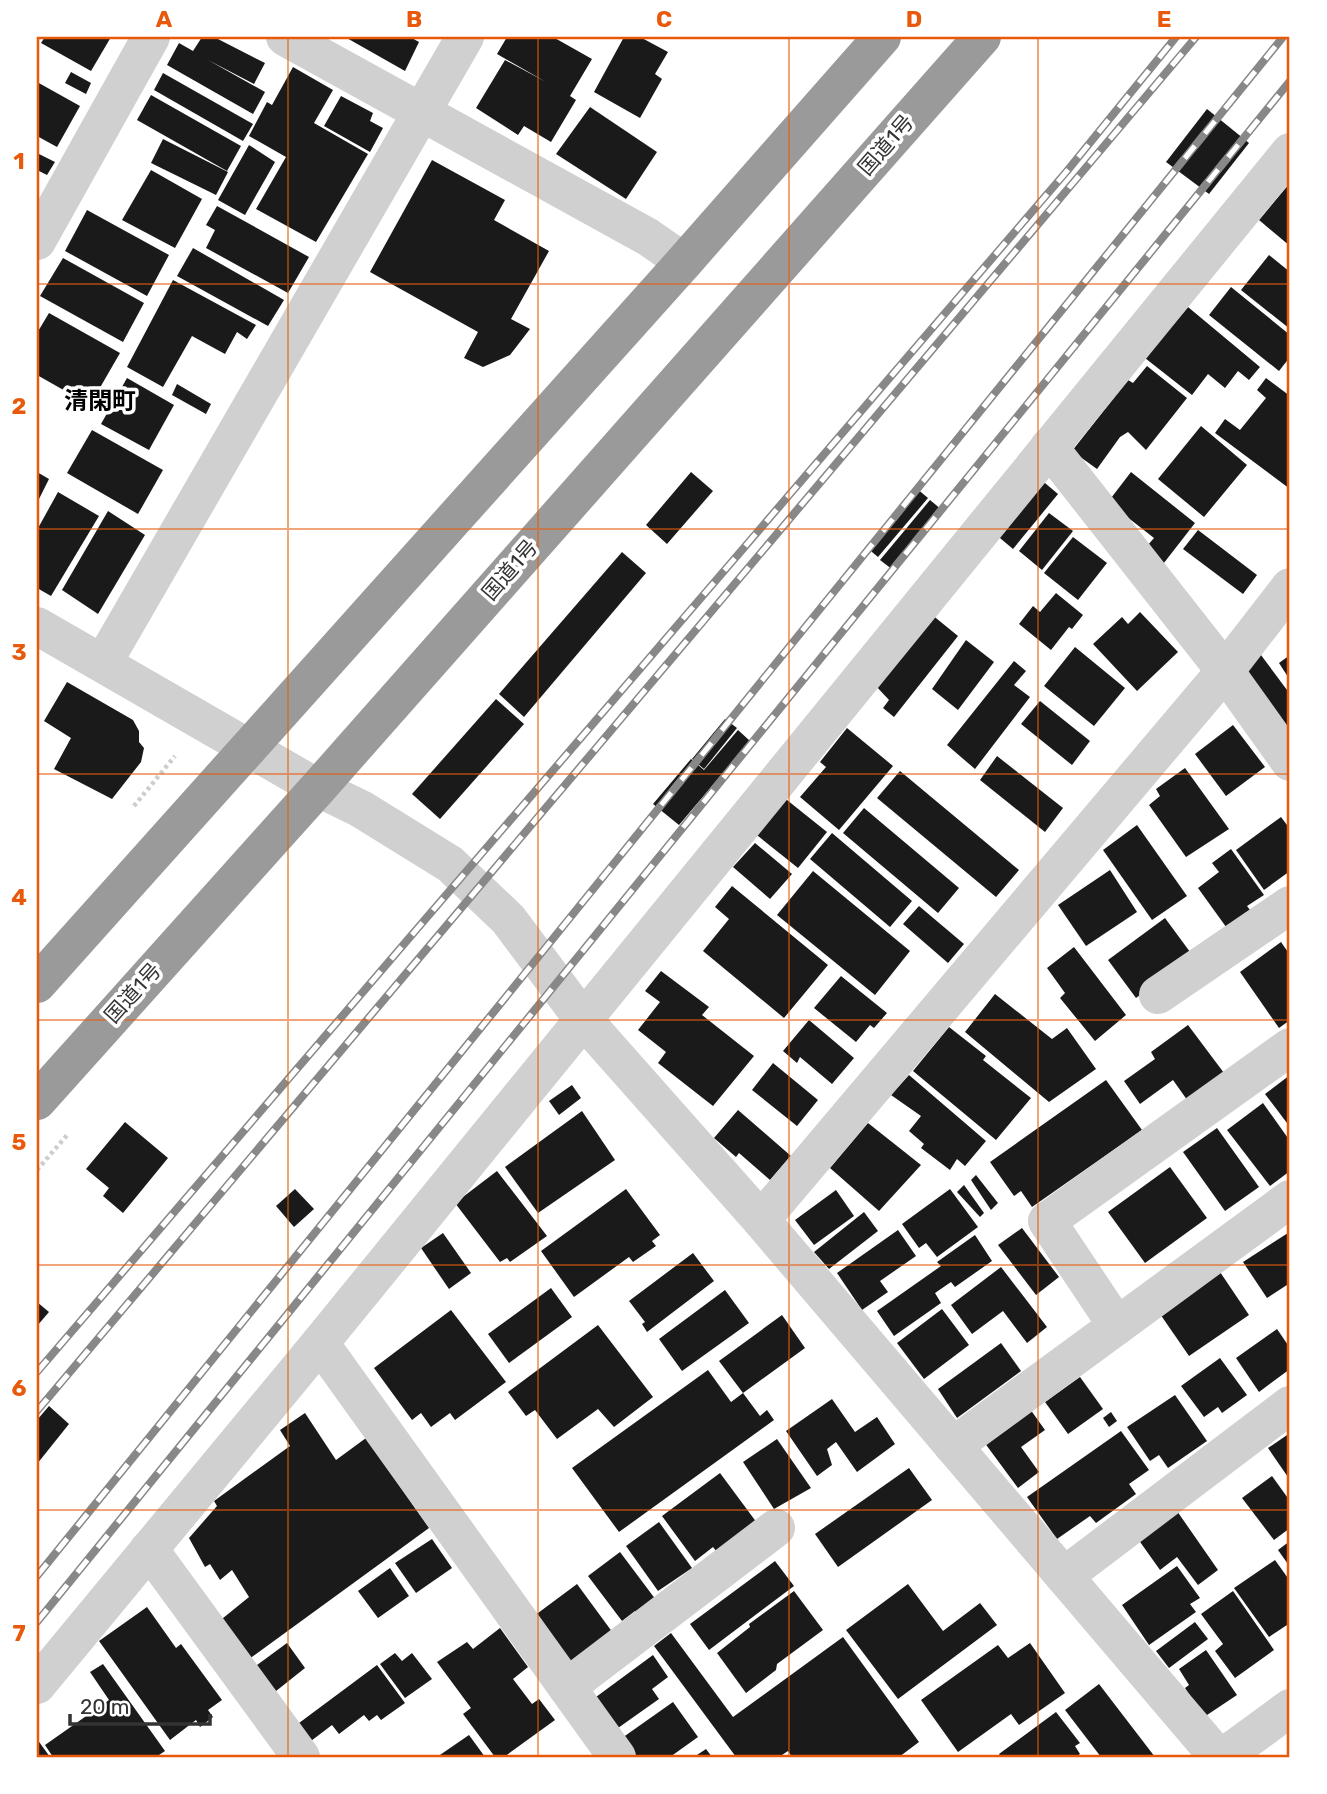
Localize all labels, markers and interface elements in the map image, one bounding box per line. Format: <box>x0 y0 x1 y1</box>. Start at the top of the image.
text: A <box>156 5 173 33</box>
text: B <box>406 5 422 33</box>
text: C <box>656 5 672 33</box>
text: D <box>906 5 922 33</box>
text: E <box>1157 5 1171 33</box>
street label: 国道1号 <box>853 109 919 180</box>
text: 1 <box>13 147 25 175</box>
district label: 清閑町 <box>64 387 136 415</box>
text: 2 <box>12 392 26 420</box>
street label: 国道1号 <box>477 534 543 605</box>
text: 3 <box>11 638 27 666</box>
text: 4 <box>11 883 27 911</box>
street label: 国道1号 <box>99 958 166 1028</box>
text: 5 <box>12 1128 27 1156</box>
text: 6 <box>12 1374 27 1402</box>
text: 7 <box>12 1619 26 1647</box>
scale bar <box>70 1682 210 1726</box>
text: 20 m <box>80 1694 129 1719</box>

